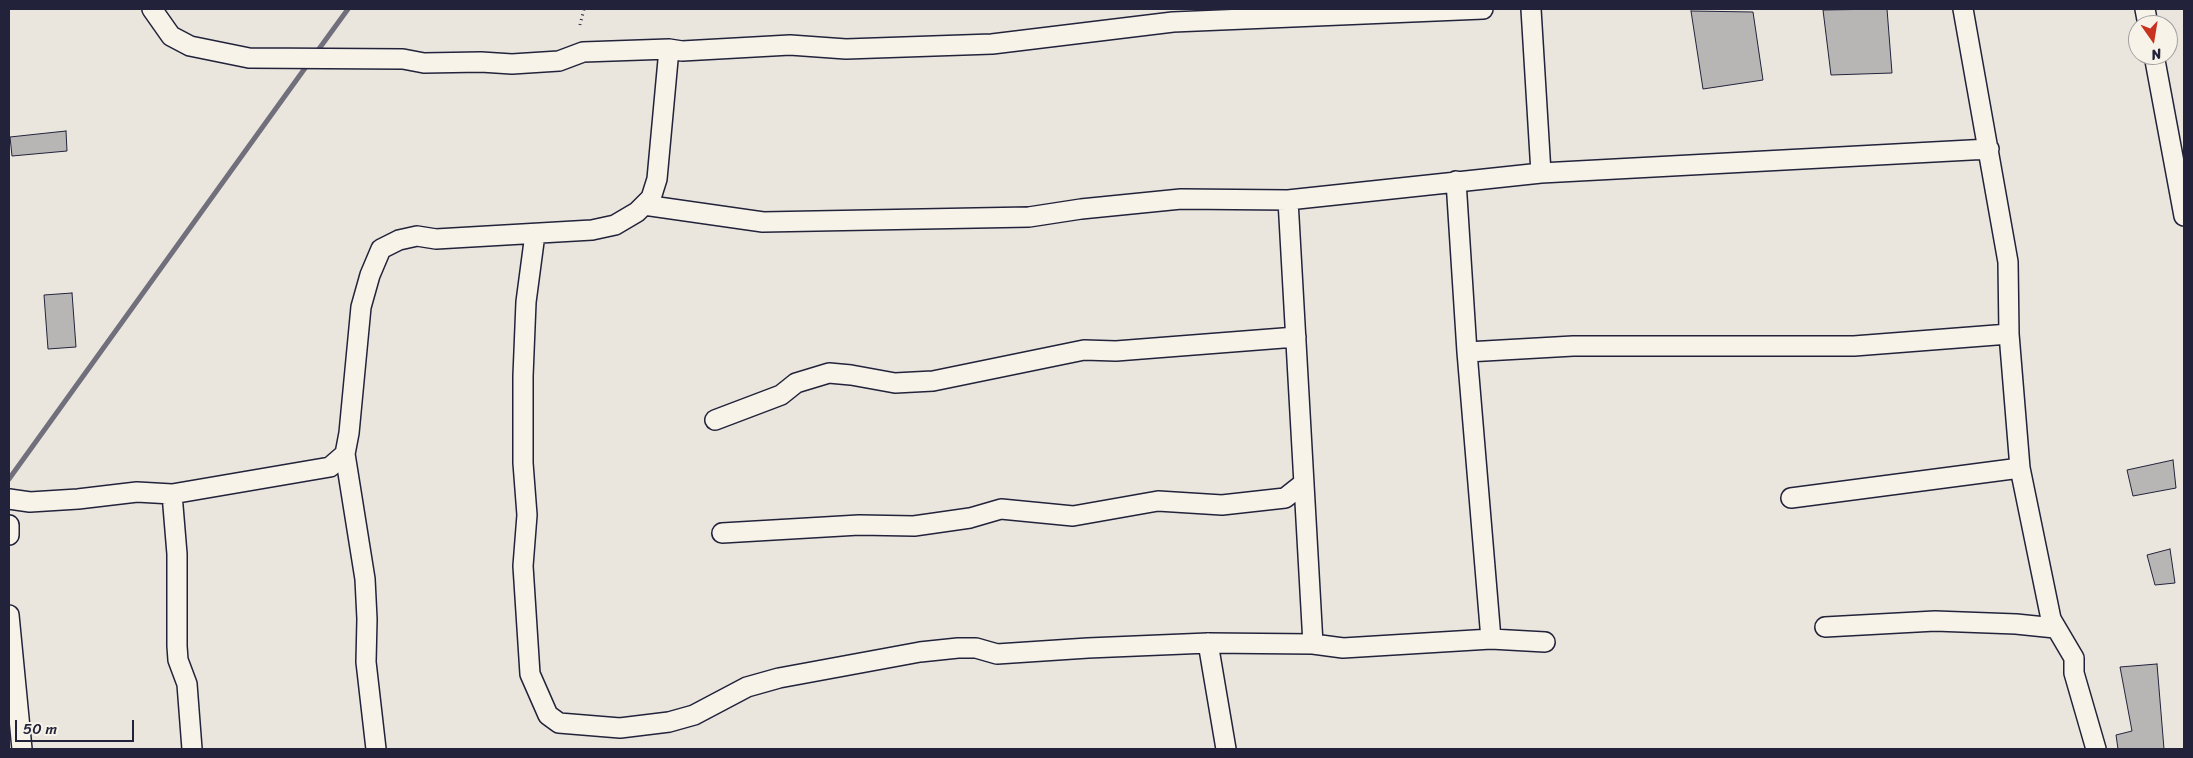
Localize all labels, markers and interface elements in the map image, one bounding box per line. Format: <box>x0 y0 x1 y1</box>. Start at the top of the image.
north arrow <box>2128 15 2178 65</box>
text: N <box>2149 41 2164 67</box>
scale bar <box>18 710 136 742</box>
text: 50 m <box>23 716 57 742</box>

